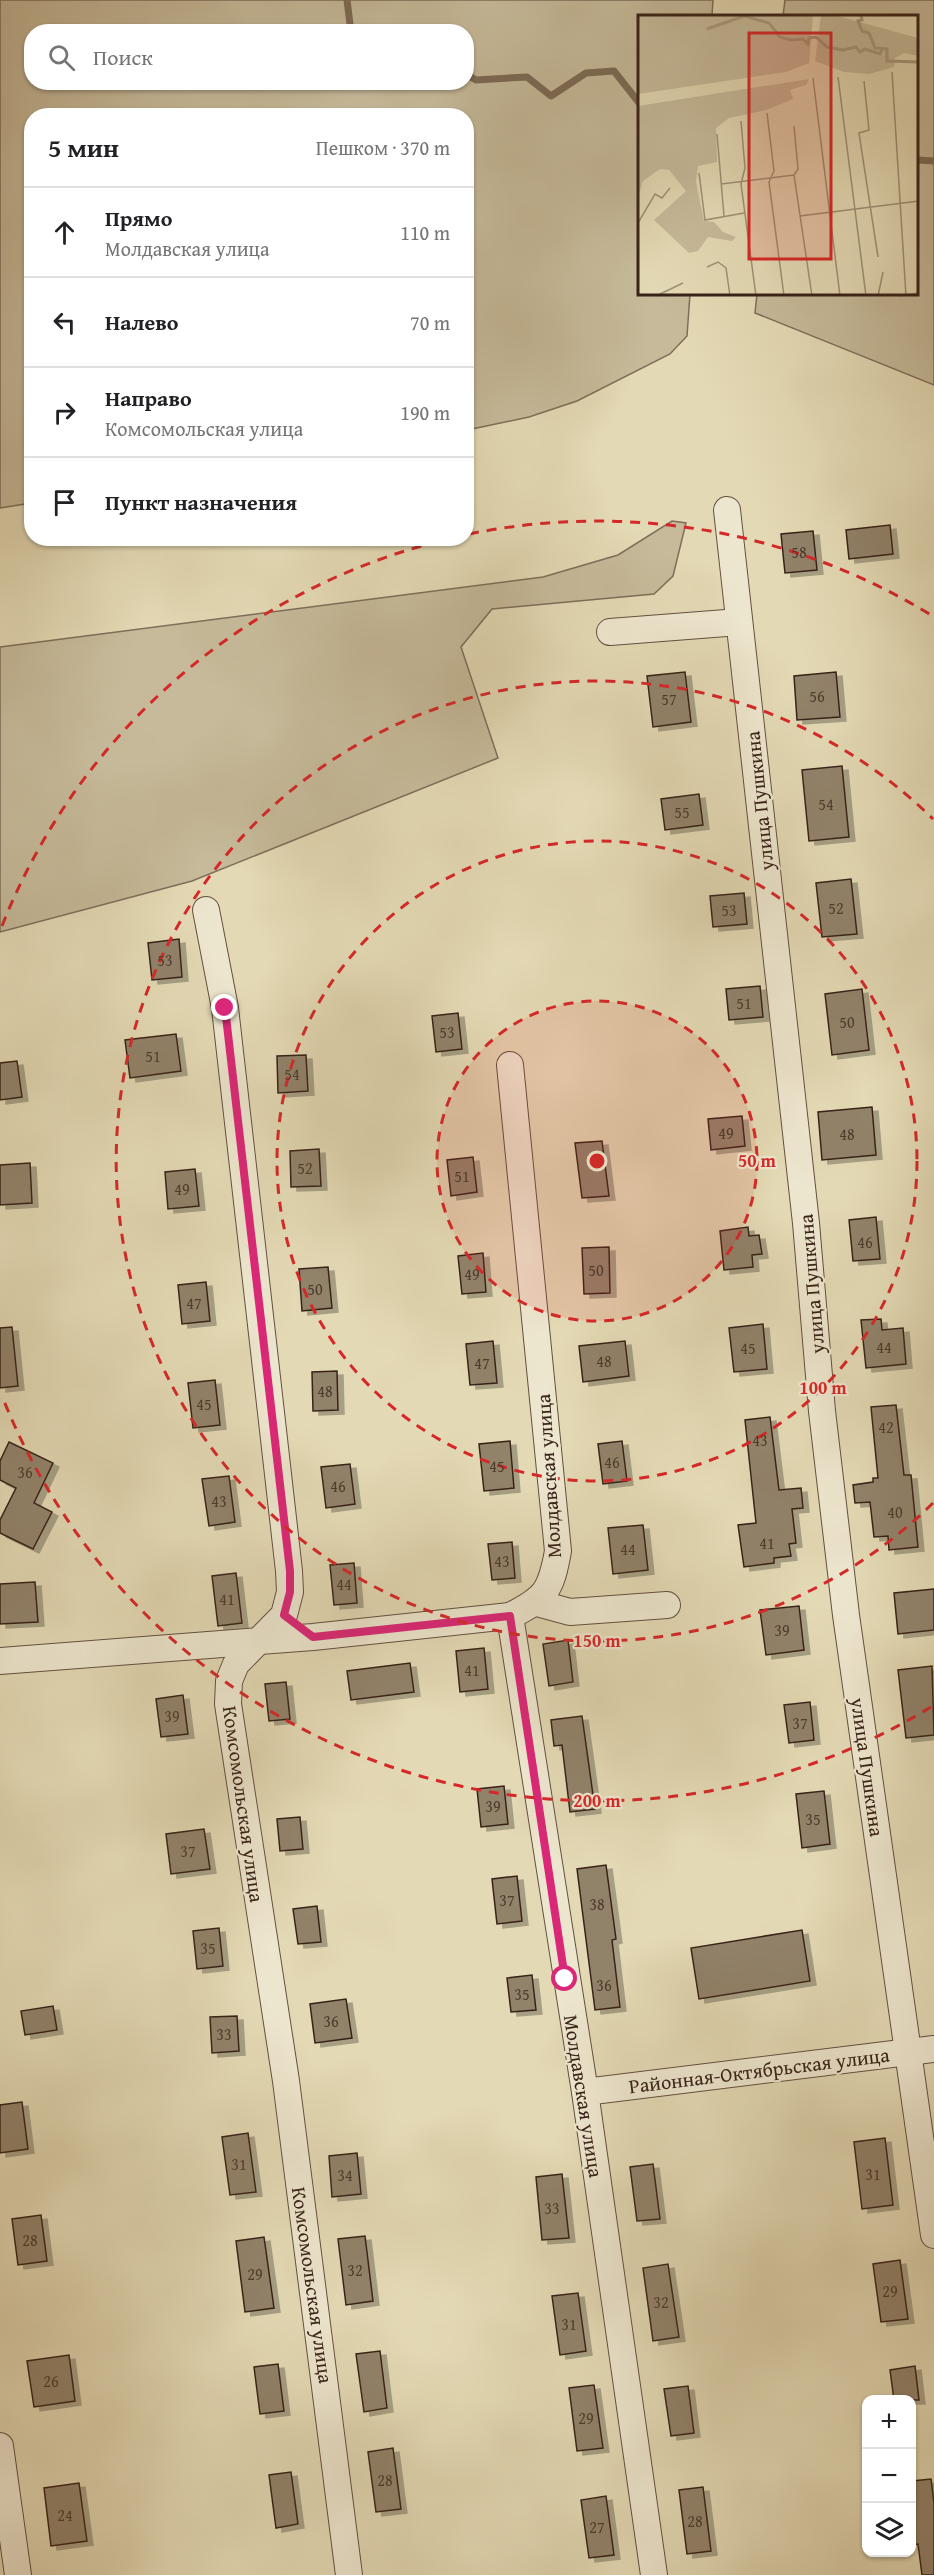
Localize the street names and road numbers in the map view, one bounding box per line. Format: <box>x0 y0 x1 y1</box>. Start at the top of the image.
street label: улица Пушкина <box>737 729 781 873</box>
street label: улица Пушкина <box>790 1212 832 1356</box>
street label: Молдавская улица <box>528 1392 568 1559</box>
street label: улица Пушкина <box>844 1695 892 1839</box>
street label: Комсомольская улица <box>216 1704 272 1905</box>
street label: Молдавская улица <box>557 2013 611 2180</box>
street label: Районная-Октябрьская улица <box>627 2040 891 2100</box>
street label: Комсомольская улица <box>285 2185 341 2386</box>

